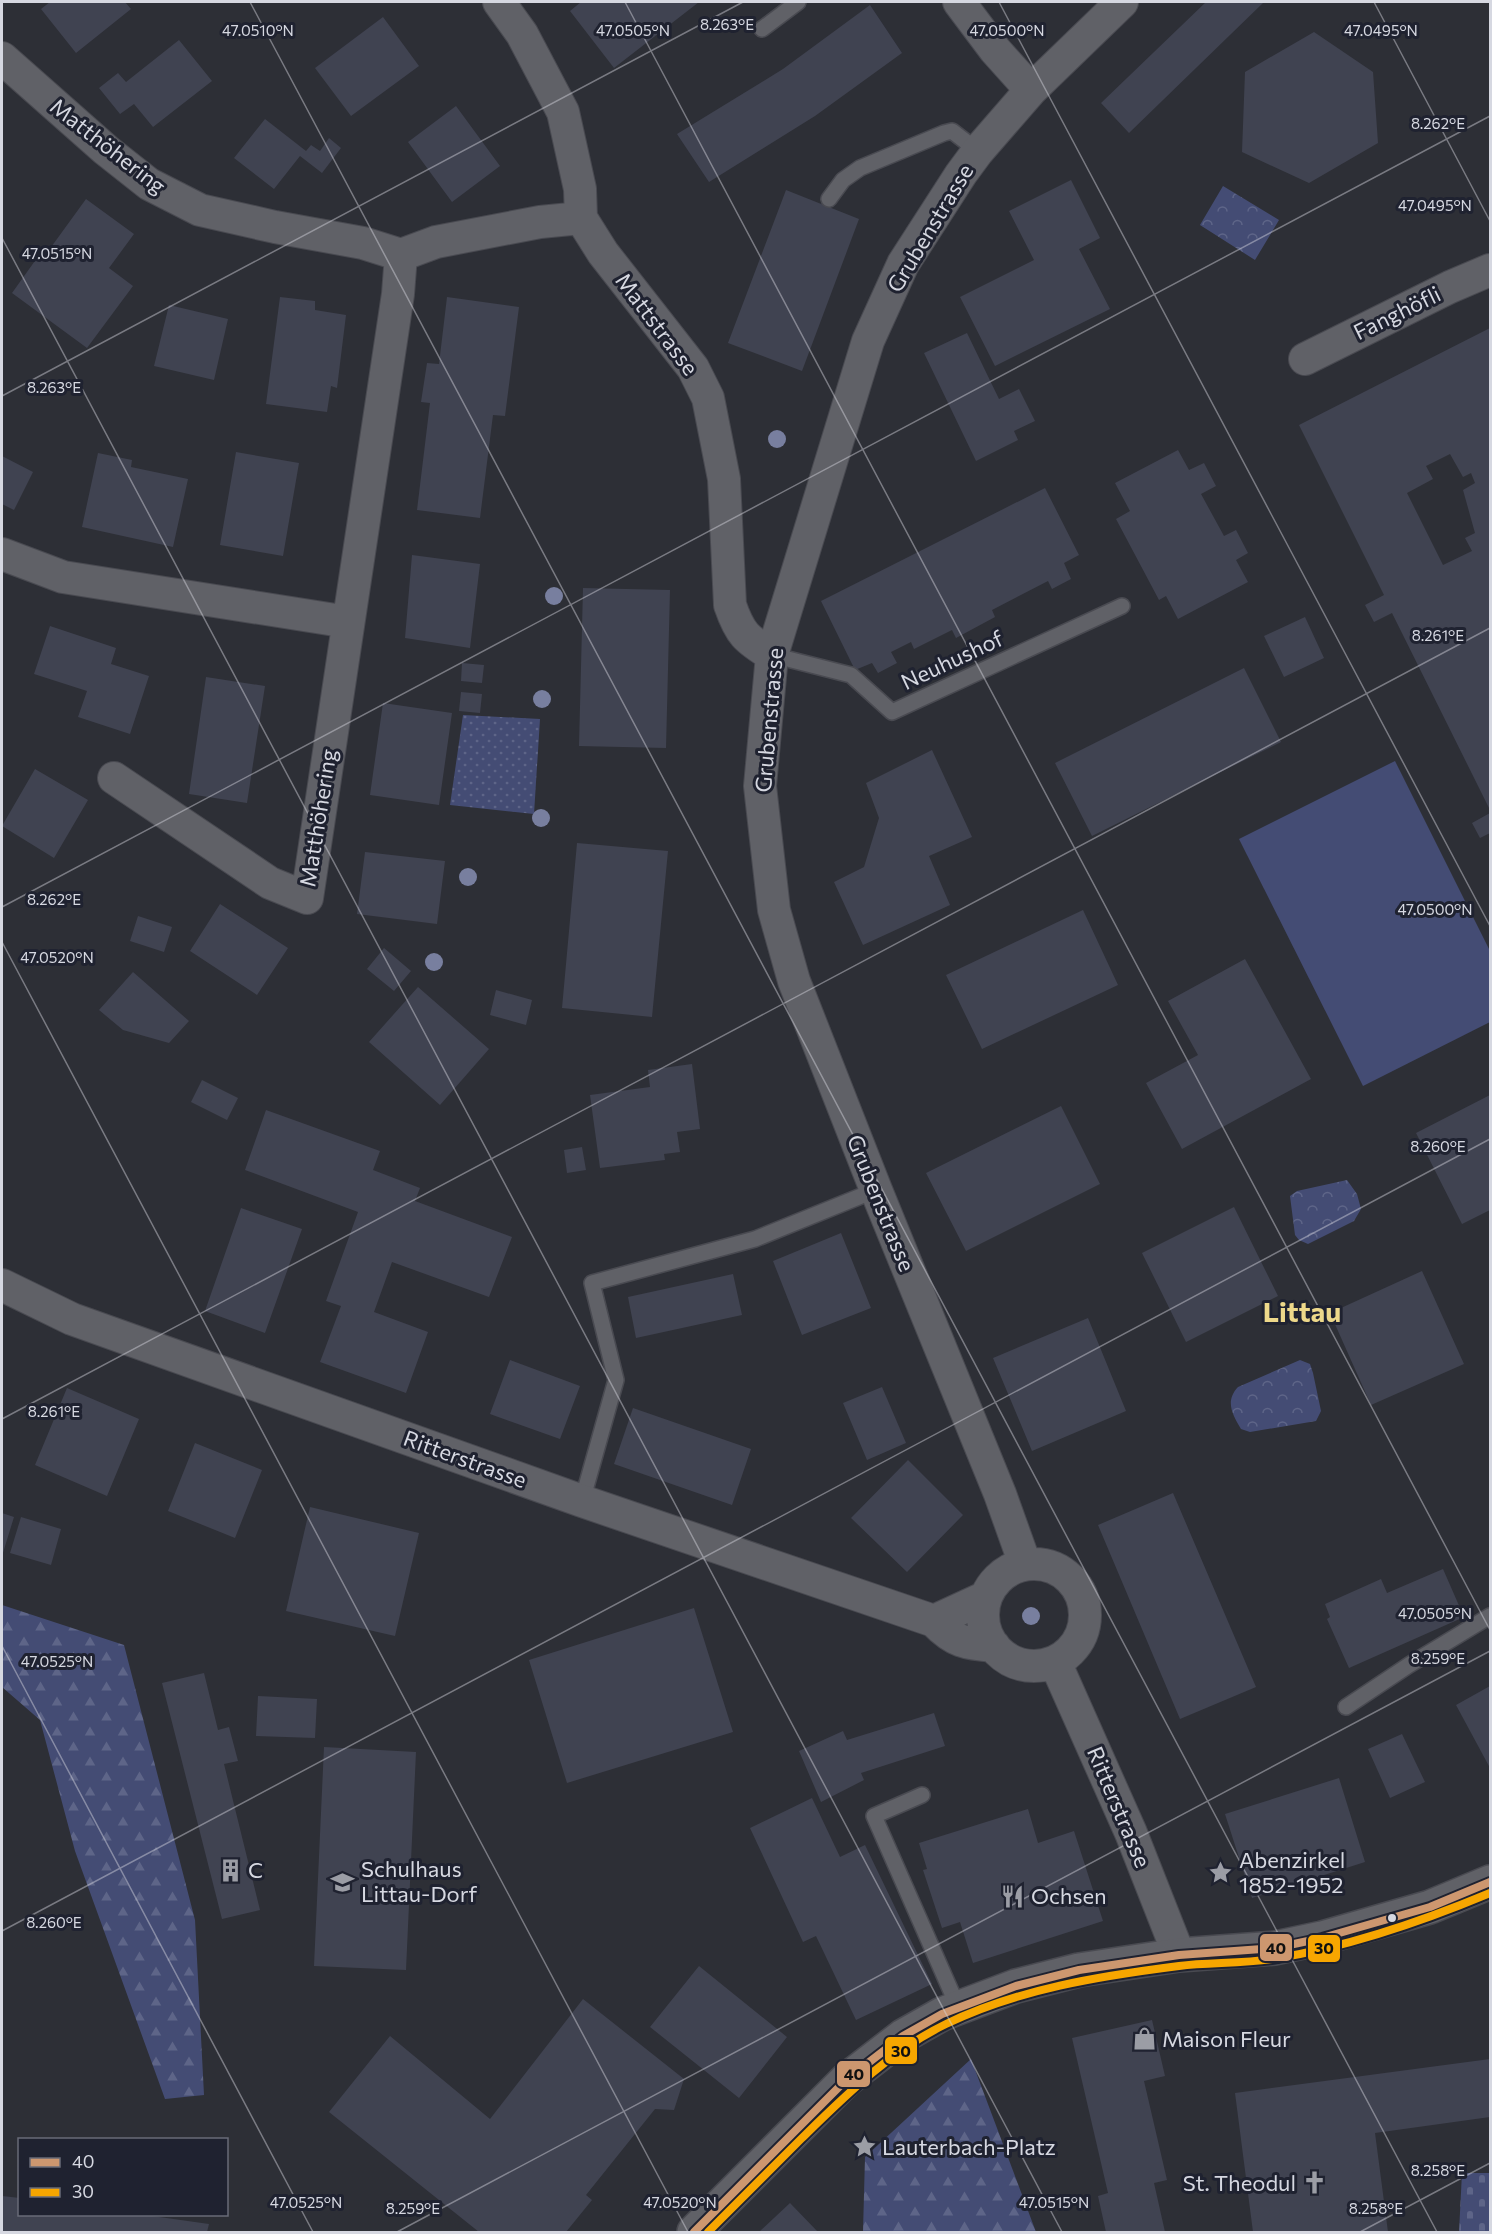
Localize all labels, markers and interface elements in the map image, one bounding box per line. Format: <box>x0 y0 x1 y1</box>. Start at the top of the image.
text: 8.263°E <box>700 15 754 33</box>
text: 47.0510°N <box>222 21 294 39</box>
text: 47.0505°N <box>596 21 670 39</box>
text: 47.0500°N <box>969 21 1045 39</box>
text: 47.0495°N <box>1344 21 1418 39</box>
street label: Matthöhering <box>45 92 172 199</box>
text: 8.262°E <box>1411 114 1465 132</box>
street label: Grubenstrasse <box>881 159 979 297</box>
text: 47.0495°N <box>1398 196 1472 214</box>
text: 47.0515°N <box>22 244 92 262</box>
street label: Mattstrasse <box>610 267 705 380</box>
street label: Fanghöfli <box>1349 280 1445 345</box>
text: 8.263°E <box>27 378 81 396</box>
street label: Neuhushof <box>896 624 1007 695</box>
text: 8.261°E <box>1412 626 1464 644</box>
street label: Grubenstrasse <box>749 647 788 793</box>
street label: Matthöhering <box>293 747 342 889</box>
text: 8.262°E <box>27 890 81 908</box>
text: 47.0500°N <box>1397 900 1473 918</box>
text: 47.0520°N <box>20 948 94 966</box>
street label: Grubenstrasse <box>842 1130 921 1275</box>
text: 8.260°E <box>1410 1137 1466 1155</box>
district label: Littau <box>1263 1294 1341 1328</box>
text: 8.261°E <box>28 1402 80 1420</box>
street label: Ritterstrasse <box>400 1424 530 1493</box>
text: 47.0505°N <box>1398 1604 1472 1622</box>
text: 8.259°E <box>1411 1649 1465 1667</box>
text: 47.0525°N <box>21 1652 93 1670</box>
street label: Ritterstrasse <box>1082 1742 1157 1871</box>
place label: Abenzirkel 1852-1952 <box>1239 1846 1345 1898</box>
place label: Schulhaus Littau-Dorf <box>361 1855 478 1907</box>
place label: C <box>248 1856 263 1883</box>
building icon: C <box>217 1857 243 1883</box>
place icon: Abenzirkel 1852-1952 <box>1208 1860 1234 1886</box>
school or university icon: Schulhaus Littau-Dorf <box>330 1869 356 1895</box>
place label: Ochsen <box>1031 1882 1107 1909</box>
restaurant icon: Ochsen <box>1000 1883 1026 1909</box>
unlabelled marker <box>1386 1912 1398 1924</box>
text: 8.260°E <box>26 1913 82 1931</box>
line badge: 40 <box>1259 1933 1293 1962</box>
line badge: 30 <box>1307 1934 1341 1963</box>
text: 40 <box>1266 1938 1286 1957</box>
text: 30 <box>1314 1938 1334 1957</box>
place label: Maison Fleur <box>1162 2025 1291 2052</box>
shop icon: Maison Fleur <box>1131 2026 1157 2052</box>
line badge: 30 <box>884 2036 918 2065</box>
text: 30 <box>891 2041 911 2060</box>
line badge: 40 <box>836 2060 871 2088</box>
text: 40 <box>844 2064 864 2083</box>
place label: Lauterbach-Platz <box>882 2133 1056 2160</box>
place icon: Lauterbach-Platz <box>851 2134 877 2160</box>
legend <box>18 2138 228 2216</box>
text: 40 <box>72 2150 95 2172</box>
text: 8.258°E <box>1411 2161 1465 2179</box>
place label: St. Theodul <box>1183 2169 1296 2196</box>
church icon: St. Theodul <box>1301 2170 1327 2196</box>
text: 30 <box>72 2180 94 2202</box>
text: 47.0525°N <box>270 2193 342 2211</box>
text: 47.0520°N <box>643 2193 717 2211</box>
text: 47.0515°N <box>1019 2193 1089 2211</box>
text: 8.259°E <box>386 2199 440 2217</box>
text: 8.258°E <box>1349 2199 1403 2217</box>

